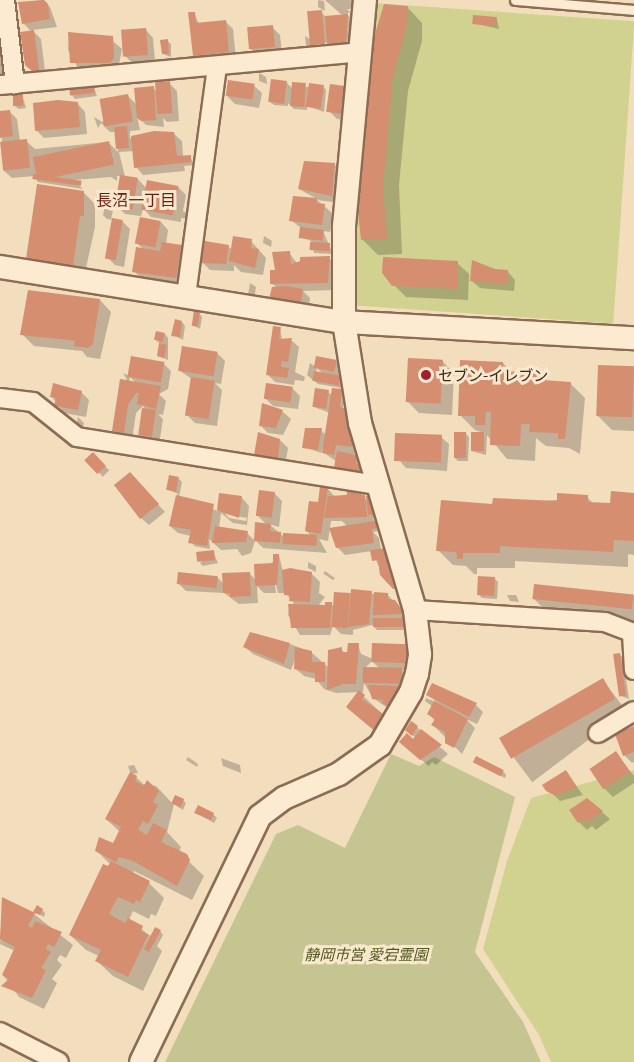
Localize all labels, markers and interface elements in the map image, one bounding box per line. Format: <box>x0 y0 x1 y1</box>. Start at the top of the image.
district label: 長沼一丁目 <box>96 189 176 209</box>
place label: セブン-イレブン <box>438 366 548 384</box>
marker: セブン-イレブン <box>419 368 433 382</box>
park label: 静岡市営 愛宕霊園 <box>304 945 428 963</box>

